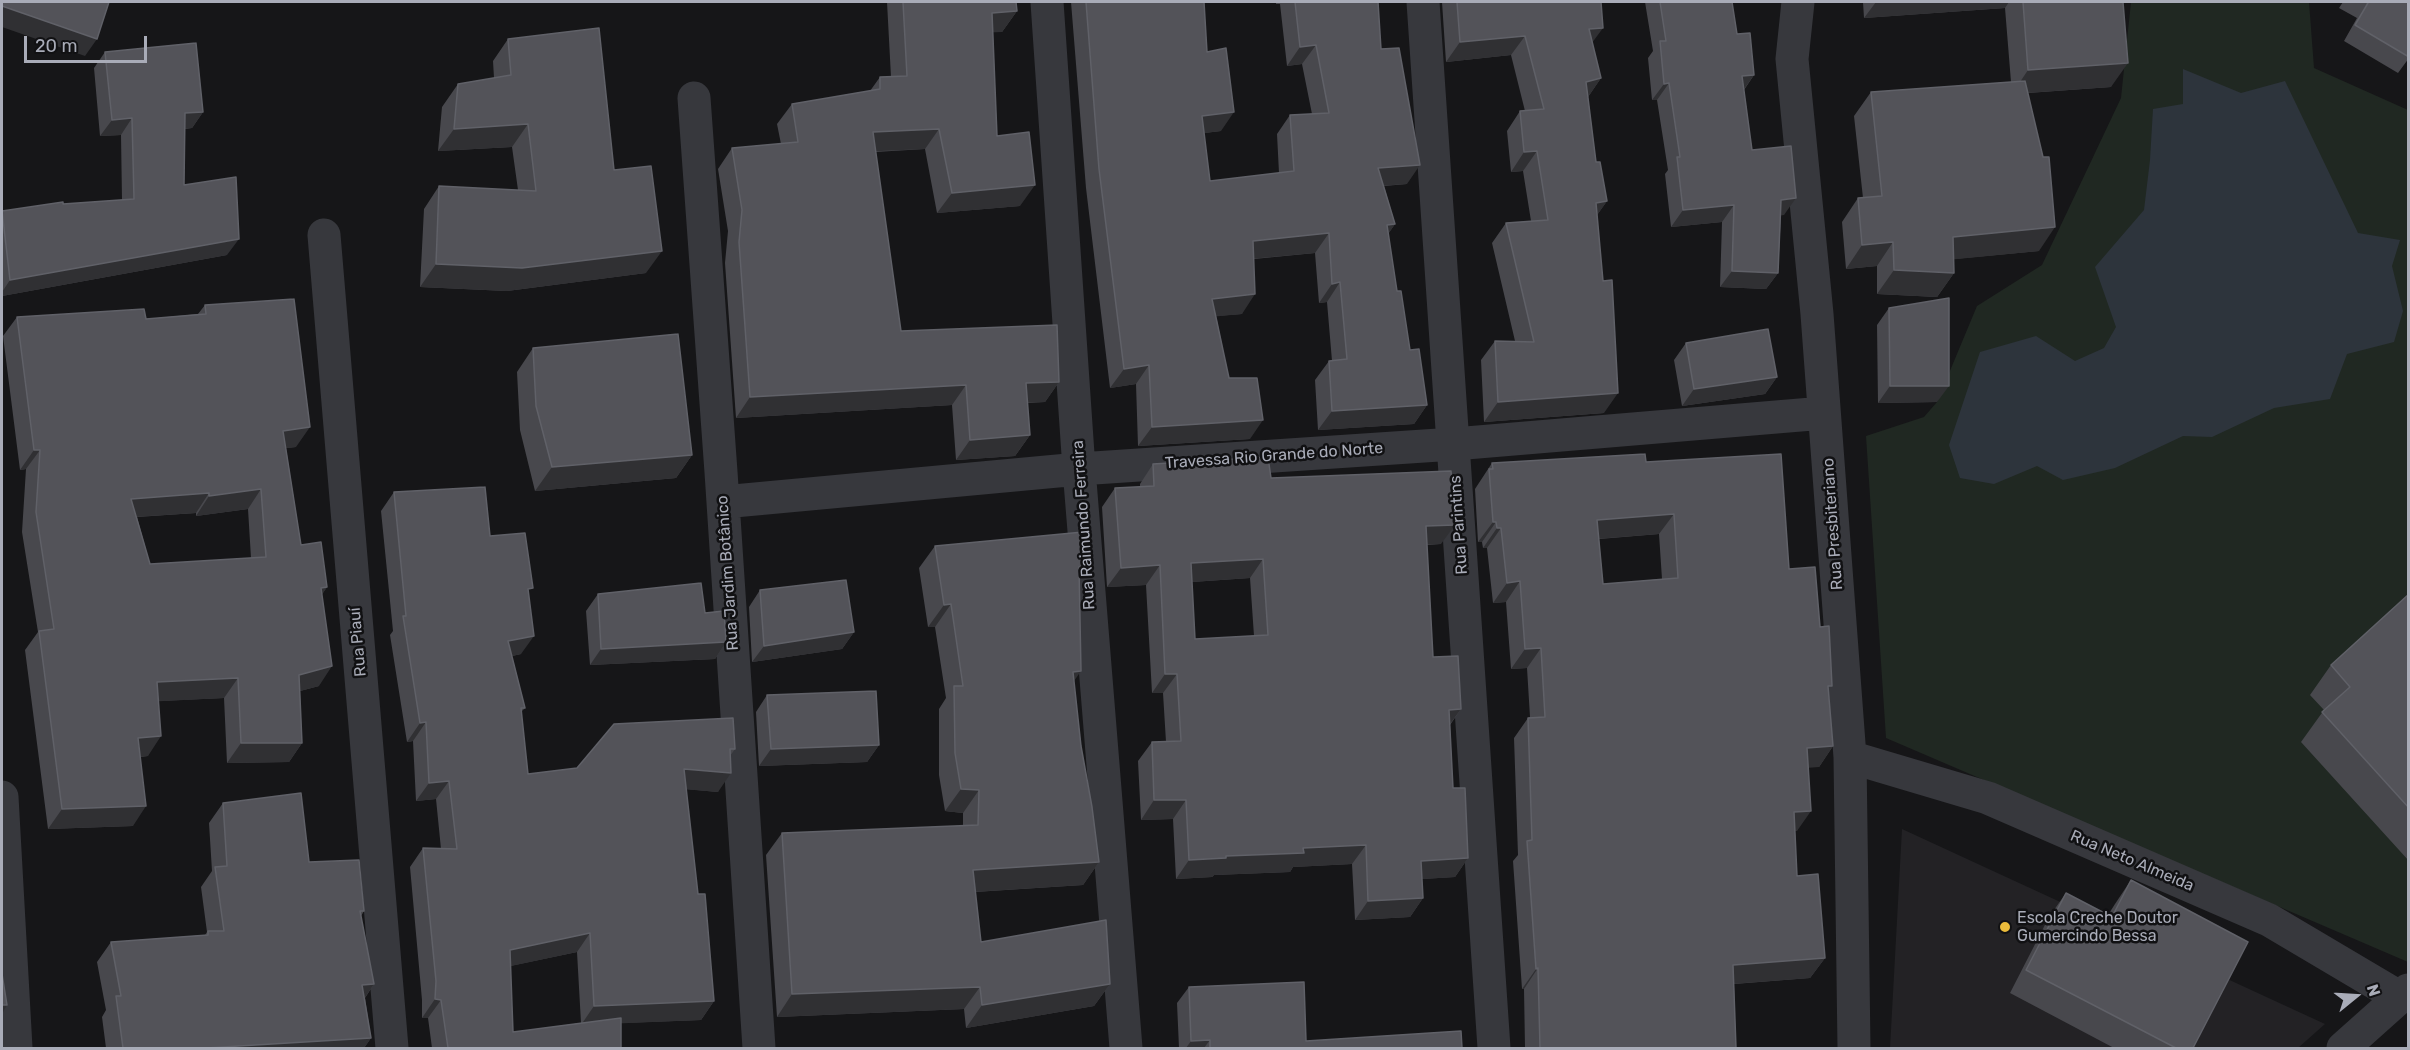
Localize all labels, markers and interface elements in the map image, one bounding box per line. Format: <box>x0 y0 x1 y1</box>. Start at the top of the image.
scale bar <box>27 24 150 62</box>
text: 20 m <box>35 35 77 57</box>
street label: Travessa Rio Grande do Norte <box>1164 439 1384 473</box>
street label: Rua Raimundo Ferreira <box>1068 440 1100 610</box>
street label: Rua Presbiteriano <box>1819 457 1847 591</box>
street label: Rua Parintins <box>1446 475 1472 575</box>
street label: Rua Jardim Botânico <box>713 495 743 651</box>
street label: Rua Piauí <box>345 607 371 677</box>
street label: Rua Neto Almeida <box>2067 826 2197 896</box>
place label: Escola Creche Doutor Gumercindo Bessa <box>2017 908 2178 946</box>
marker: Escola Creche Doutor Gumercindo Bessa <box>1998 920 2012 934</box>
north arrow <box>2326 966 2386 1026</box>
text: N <box>2363 982 2384 999</box>

